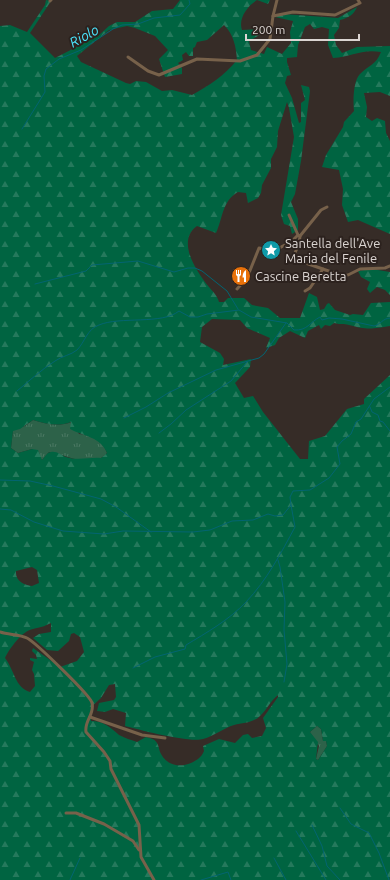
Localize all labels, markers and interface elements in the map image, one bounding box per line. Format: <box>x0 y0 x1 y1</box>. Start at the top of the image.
scale bar <box>246 16 359 42</box>
water label: Riolo <box>67 21 102 51</box>
text: 200 m <box>252 23 285 36</box>
place label: Santella dell'Ave Maria del Fenile <box>285 236 380 265</box>
place icon: Santella dell'Ave Maria del Fenile <box>260 239 282 261</box>
restaurant icon: Cascine Beretta <box>230 265 252 287</box>
place label: Cascine Beretta <box>255 269 346 283</box>

